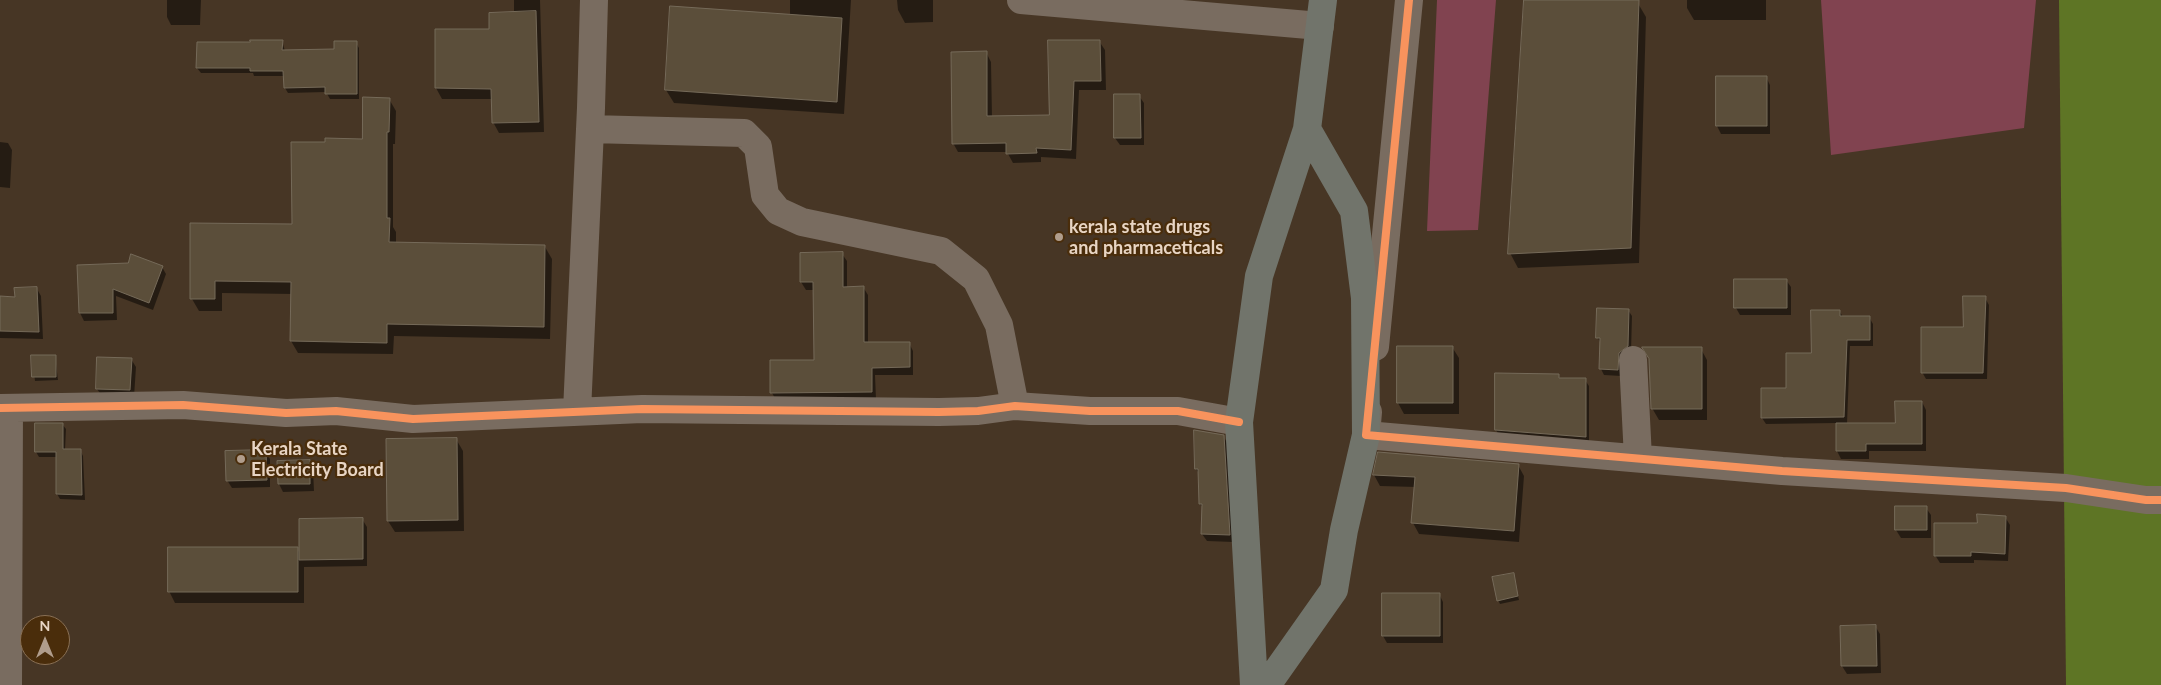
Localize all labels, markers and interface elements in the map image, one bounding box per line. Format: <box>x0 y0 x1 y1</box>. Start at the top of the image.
place label: kerala state drugs and pharmaceticals <box>1069 216 1223 258</box>
marker: kerala state drugs and pharmaceticals <box>1053 231 1065 243</box>
place label: Kerala State Electricity Board <box>251 438 384 480</box>
marker: Kerala State Electricity Board <box>235 453 247 465</box>
north arrow <box>20 615 70 665</box>
text: N <box>40 617 50 634</box>

